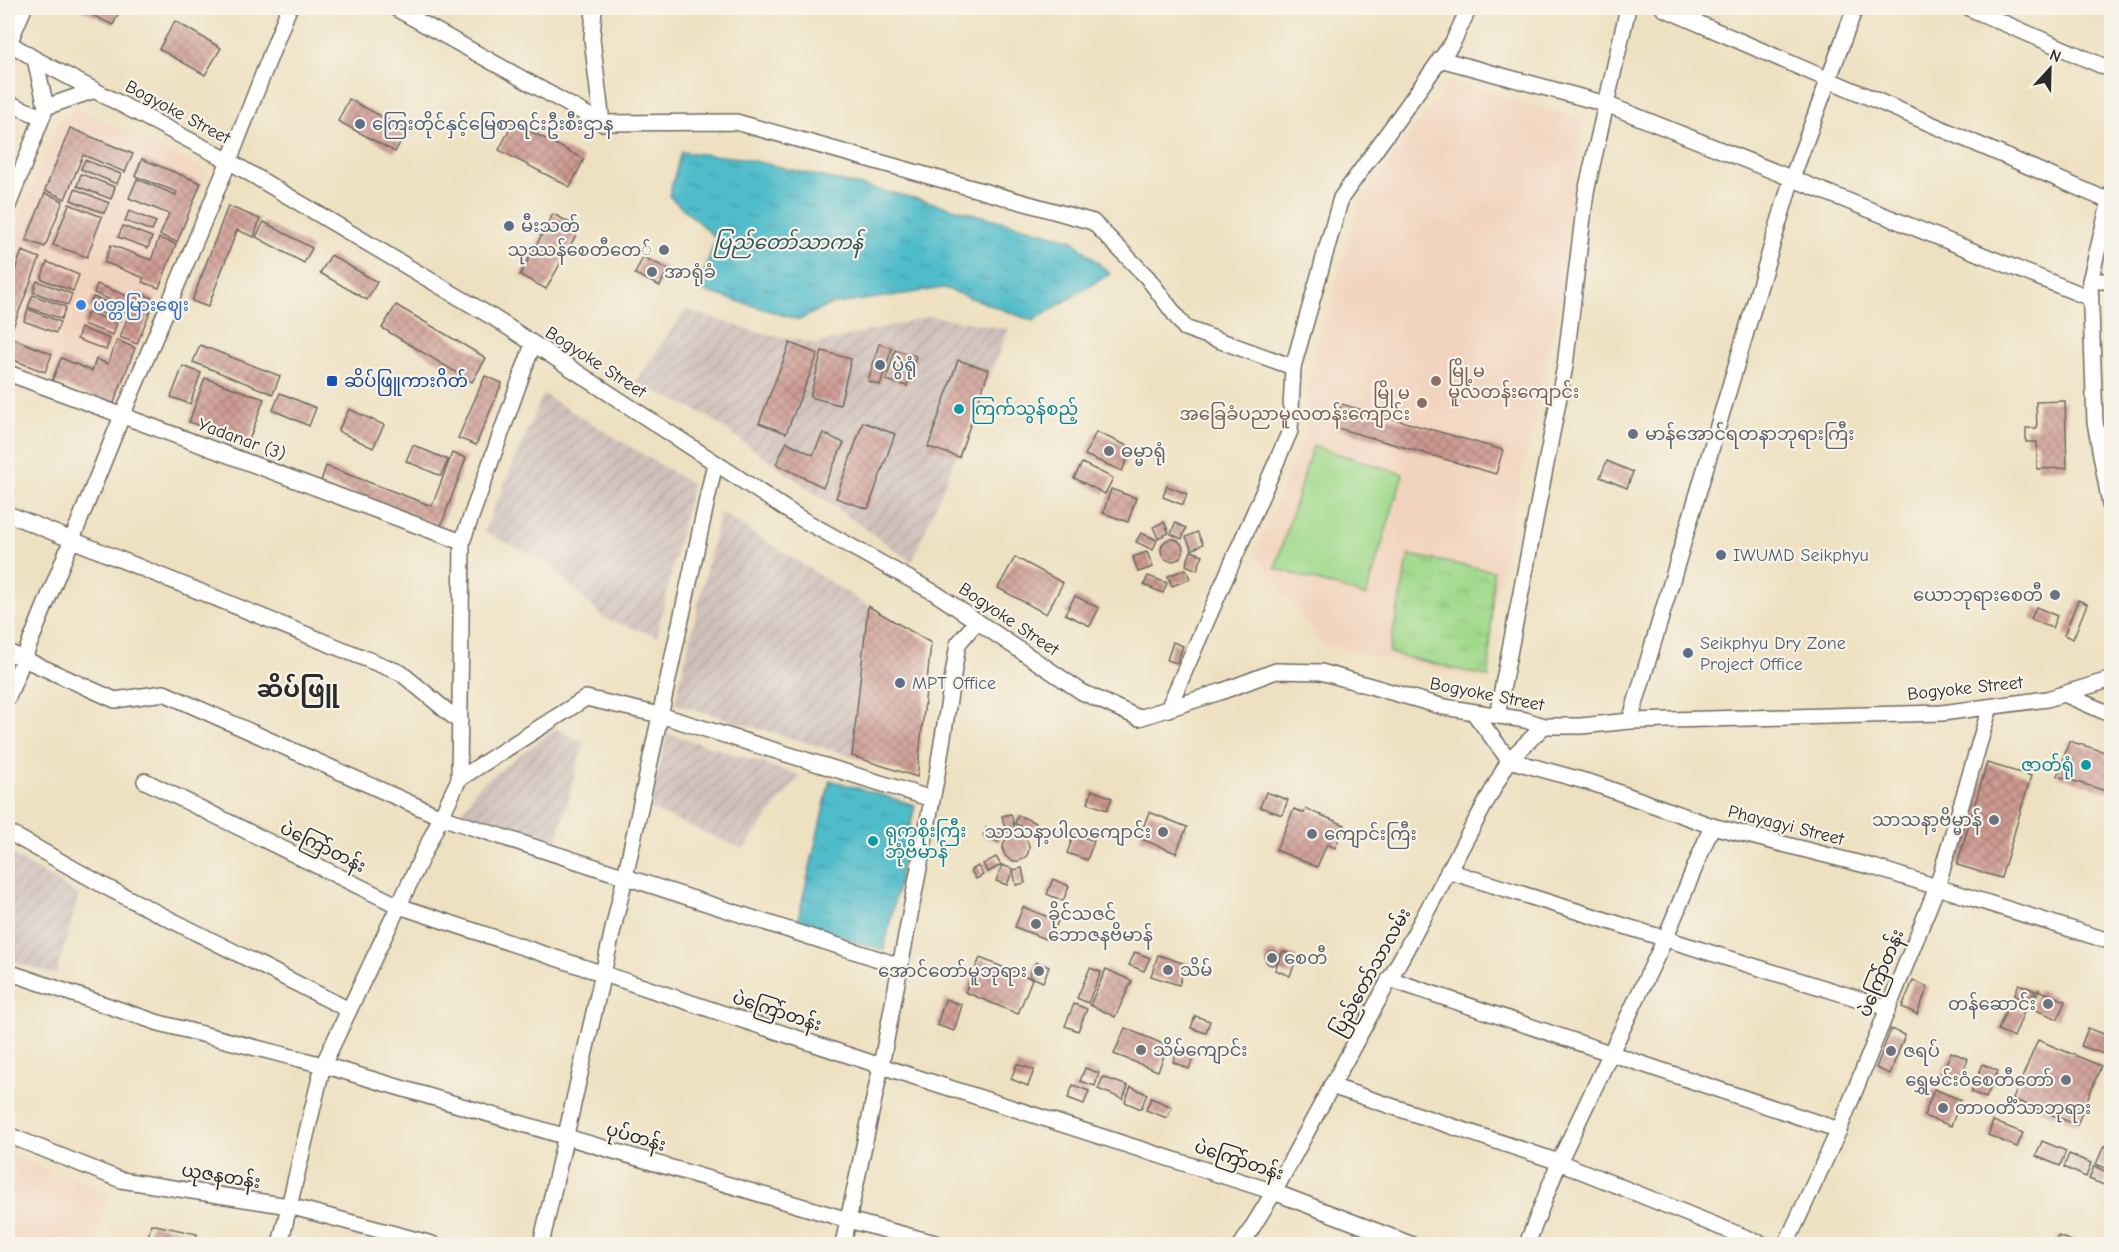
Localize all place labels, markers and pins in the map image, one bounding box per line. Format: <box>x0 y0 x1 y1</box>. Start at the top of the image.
place label: ကြေးတိုင်နှင့်မြေစာရင်းဦးစီးဌာန <box>372 110 614 139</box>
marker: ကြေးတိုင်နှင့်မြေစာရင်းဦးစီးဌာန <box>353 117 367 131</box>
place label: မီးသတ် <box>521 212 580 237</box>
marker: မီးသတ် <box>502 219 516 233</box>
place label: သုဿန်စေတီတေ် <box>507 236 652 265</box>
marker: သုဿန်စေတီတေ် <box>657 243 671 257</box>
place label: အာရုံခံ <box>664 262 716 287</box>
marker: အာရုံခံ <box>645 265 659 279</box>
place label: ပတ္တမြားဈေး <box>93 293 189 320</box>
marker: ပတ္တမြားဈေး <box>74 298 88 312</box>
place label: ပွဲရုံ <box>892 355 916 380</box>
place label: မြို့မ မူလတန်းကျောင်း <box>1448 357 1579 407</box>
marker: ပွဲရုံ <box>873 358 887 372</box>
place label: ဆိပ်ဖြူကားဂိတ် <box>344 367 468 396</box>
marker: ဆိပ်ဖြူကားဂိတ် <box>325 374 339 388</box>
marker: မြို့မ မူလတန်းကျောင်း <box>1429 374 1443 388</box>
place label: မြို့မ အခြေခံပညာမူလတန်းကျောင်း <box>1180 379 1410 429</box>
place label: ကြက်သွန်စည့် <box>971 396 1078 424</box>
marker: မြို့မ အခြေခံပညာမူလတန်းကျောင်း <box>1415 396 1429 410</box>
marker: ကြက်သွန်စည့် <box>952 402 966 416</box>
place label: မာန်အောင်ရတနာဘုရားကြီး <box>1645 420 1855 449</box>
marker: မာန်အောင်ရတနာဘုရားကြီး <box>1626 427 1640 441</box>
place label: ဓမ္မာရုံ <box>1121 441 1166 466</box>
marker: ဓမ္မာရုံ <box>1102 444 1116 458</box>
place label: IWUMD Seikphyu <box>1733 545 1869 566</box>
marker: IWUMD Seikphyu <box>1714 548 1728 562</box>
place label: ယောဘုရားစေတီ <box>1913 581 2043 610</box>
marker: ယောဘုရားစေတီ <box>2048 588 2062 602</box>
place label: Seikphyu Dry Zone Project Office <box>1700 633 1846 675</box>
marker: Seikphyu Dry Zone Project Office <box>1681 646 1695 660</box>
place label: MPT Office <box>912 673 996 694</box>
marker: MPT Office <box>893 676 907 690</box>
place label: ဇာတ်ရုံ <box>2021 752 2074 780</box>
marker: ဇာတ်ရုံ <box>2079 758 2093 772</box>
place label: သာသနာ့ဗိမ္မာန် <box>1872 806 1982 835</box>
marker: သာသနာ့ဗိမ္မာန် <box>1987 813 2001 827</box>
place label: ရုက္ခစိုးကြီး ဘုံဗိမာန် <box>885 817 966 867</box>
place label: သာသနာ့ပါလကျောင်း <box>984 819 1151 847</box>
place label: ကျောင်းကြီး <box>1324 820 1417 849</box>
marker: သာသနာ့ပါလကျောင်း <box>1156 825 1170 839</box>
marker: ကျောင်းကြီး <box>1305 827 1319 841</box>
marker: ရုက္ခစိုးကြီး ဘုံဗိမာန် <box>866 834 880 848</box>
place label: ခိုင်သဇင် ဘောဇနဗိမာန် <box>1048 900 1153 950</box>
marker: ခိုင်သဇင် ဘောဇနဗိမာန် <box>1029 917 1043 931</box>
place label: စေတီ <box>1284 944 1328 969</box>
marker: စေတီ <box>1265 951 1279 965</box>
place label: သိမ် <box>1180 956 1212 981</box>
place label: အောင်တော်မူဘုရား <box>878 958 1027 986</box>
marker: သိမ် <box>1161 963 1175 977</box>
marker: အောင်တော်မူဘုရား <box>1032 964 1046 978</box>
place label: တန်ဆောင်း <box>1948 991 2036 1019</box>
marker: တန်ဆောင်း <box>2041 997 2055 1011</box>
place label: သိမ်ကျောင်း <box>1153 1036 1248 1065</box>
place label: ဇရပ် <box>1903 1038 1940 1066</box>
marker: သိမ်ကျောင်း <box>1134 1043 1148 1057</box>
marker: ဇရပ် <box>1884 1044 1898 1058</box>
place label: ရွှေမင်းဝံစေတီတော် <box>1905 1066 2054 1095</box>
marker: ရွှေမင်းဝံစေတီတော် <box>2059 1073 2073 1087</box>
place label: တာဝတိံသာဘုရား <box>1955 1096 2091 1123</box>
marker: တာဝတိံသာဘုရား <box>1936 1101 1950 1115</box>

